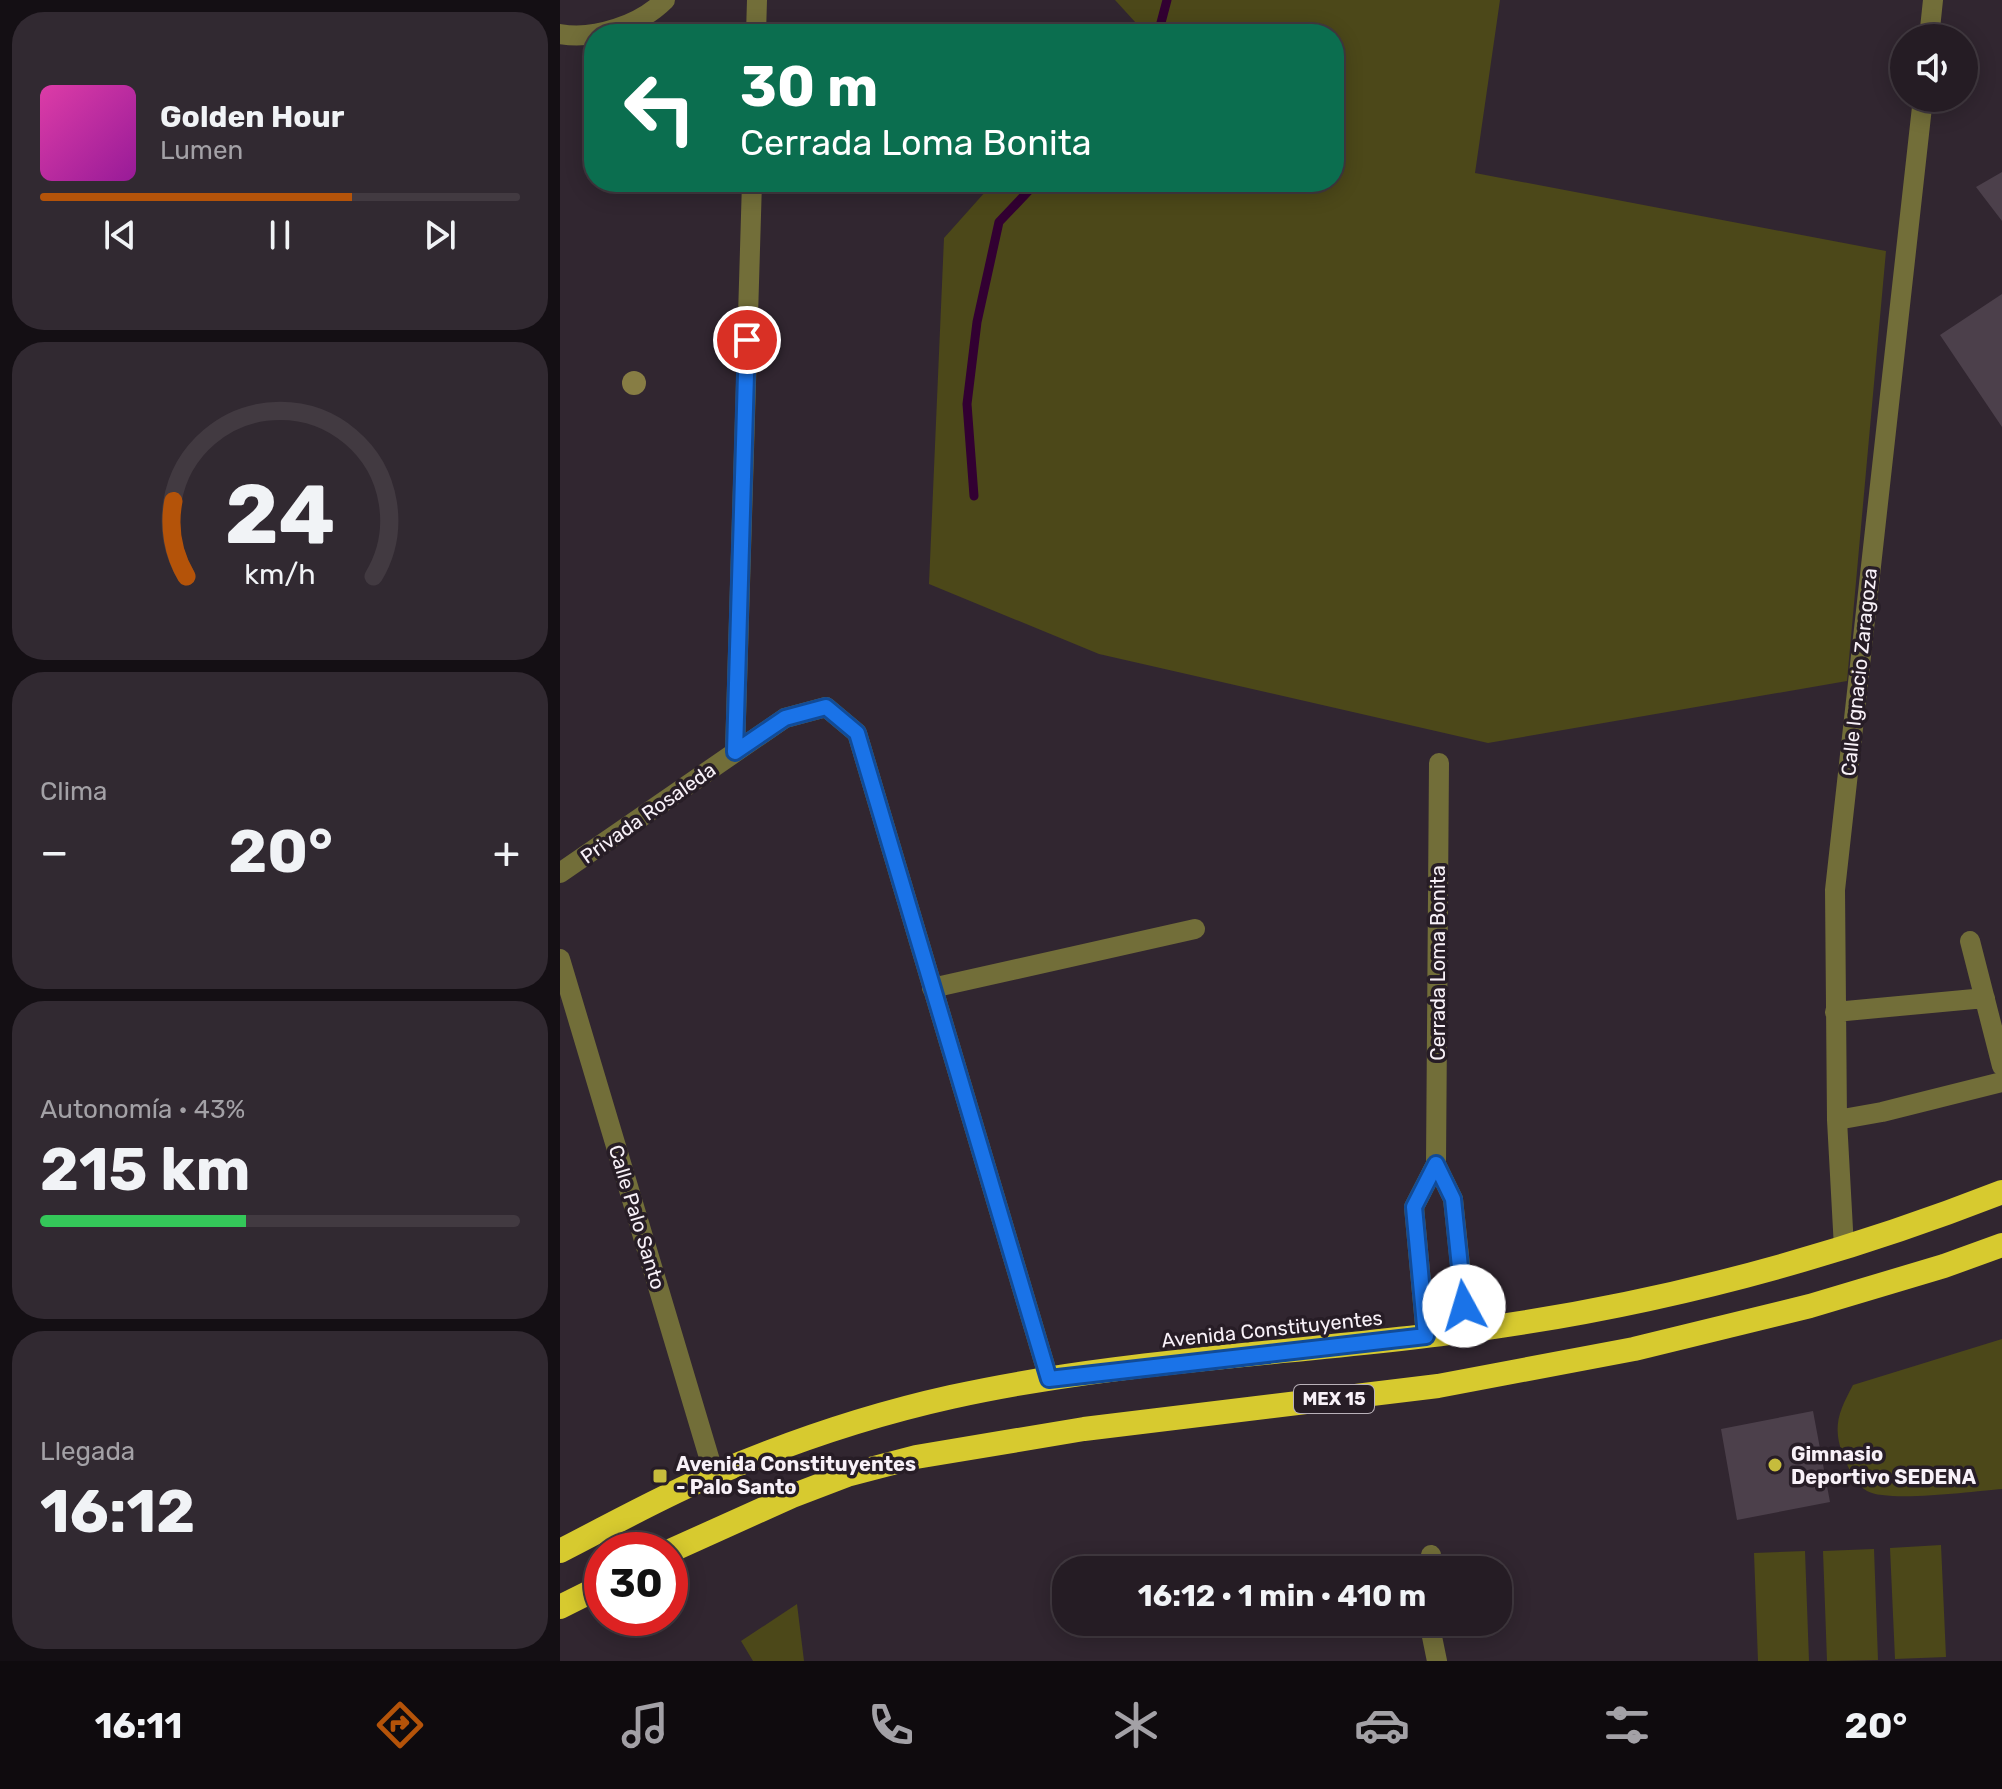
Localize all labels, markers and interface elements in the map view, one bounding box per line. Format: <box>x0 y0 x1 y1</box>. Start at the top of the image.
map controls <box>1890 24 1978 112</box>
button: sound <box>1890 24 1978 112</box>
text: 30 m <box>740 54 878 120</box>
icon: left <box>608 56 712 160</box>
text: Golden Hour <box>160 99 344 135</box>
text: Cerrada Loma Bonita <box>740 121 1092 164</box>
text: Lumen <box>160 135 243 166</box>
icon: previous <box>98 213 142 257</box>
icon: pause <box>258 213 302 257</box>
icon: next <box>418 213 462 257</box>
pin <box>713 306 781 374</box>
icon: arrive <box>725 318 769 362</box>
text: 24 <box>225 464 335 563</box>
text: km/h <box>244 557 316 591</box>
street label: Calle Ignacio Zaragoza <box>1836 567 1882 777</box>
street label: Privada Rosaleda <box>576 757 720 869</box>
text: Clima <box>40 776 107 807</box>
text: 20° <box>228 816 333 887</box>
text: − <box>40 826 69 878</box>
text: + <box>493 826 520 878</box>
street label: Cerrada Loma Bonita <box>1426 865 1450 1061</box>
text: Autonomía · 43% <box>40 1094 245 1125</box>
text: 215 km <box>40 1134 250 1205</box>
street label: Calle Palo Santo <box>604 1142 670 1292</box>
position arrow <box>1422 1264 1506 1348</box>
street label: Avenida Constituyentes <box>1160 1305 1384 1353</box>
road number: MEX 15 <box>1294 1385 1374 1413</box>
text: Llegada <box>40 1436 135 1467</box>
place label: Gimnasio Deportivo SEDENA <box>1791 1442 1977 1489</box>
place label: Avenida Constituyentes - Palo Santo <box>676 1452 916 1499</box>
marker: Gimnasio Deportivo SEDENA <box>1766 1456 1784 1474</box>
marker: Avenida Constituyentes - Palo Santo <box>651 1467 669 1485</box>
text: 16:12 <box>40 1476 195 1547</box>
speed limit sign: 30 <box>584 1532 688 1636</box>
text: 16:12 · 1 min · 410 m <box>1138 1578 1426 1614</box>
icon: directions <box>372 1697 428 1753</box>
icon: music <box>617 1697 673 1753</box>
icon: phone <box>863 1697 919 1753</box>
icon: climate <box>1108 1697 1164 1753</box>
icon: car <box>1354 1697 1410 1753</box>
icon: filters <box>1599 1697 1655 1753</box>
text: 16:11 <box>95 1704 182 1747</box>
text: 20° <box>1845 1704 1907 1747</box>

